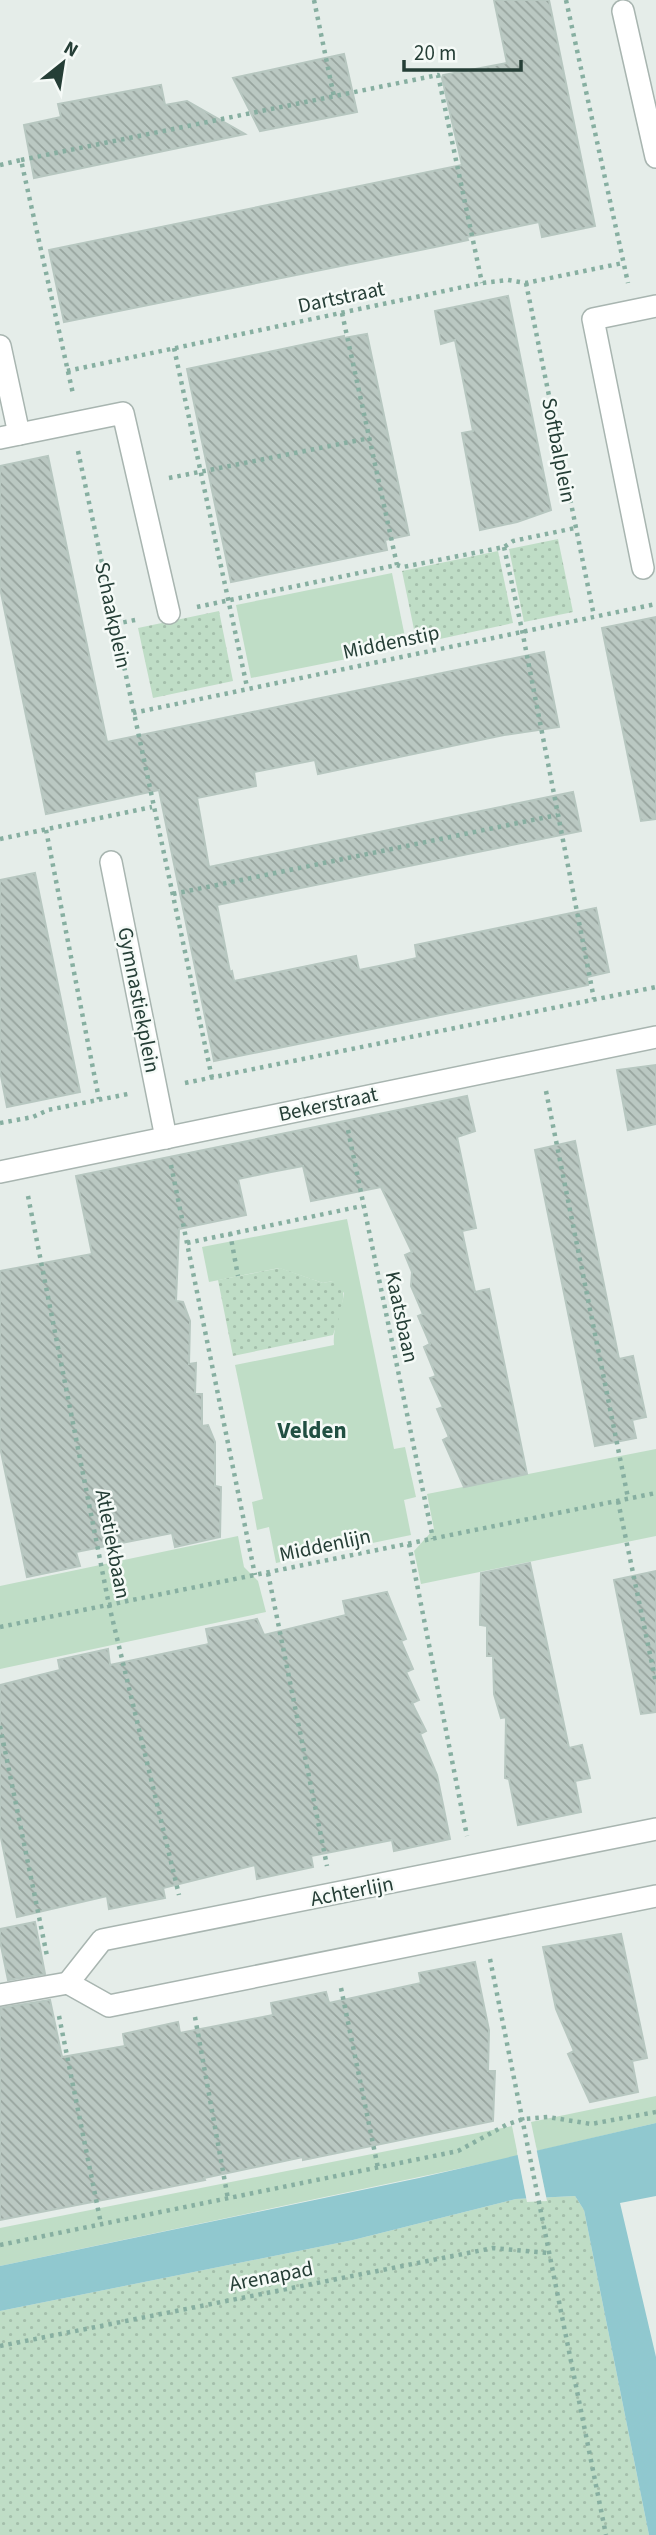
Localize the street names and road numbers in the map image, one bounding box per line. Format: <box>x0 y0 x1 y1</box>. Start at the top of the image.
street label: Dartstraat <box>295 273 387 321</box>
street label: Softbalplein <box>534 395 584 505</box>
street label: Schaakplein <box>87 559 139 671</box>
street label: Middenstip <box>340 617 442 667</box>
street label: Gymnastiekplein <box>110 925 168 1075</box>
street label: Bekerstraat <box>276 1079 380 1129</box>
street label: Kaatsbaan <box>378 1269 426 1365</box>
street label: Atletiekbaan <box>88 1487 138 1601</box>
street label: Middenlijn <box>276 1521 374 1569</box>
street label: Achterlijn <box>308 1868 396 1914</box>
street label: Arenapad <box>227 2253 315 2299</box>

